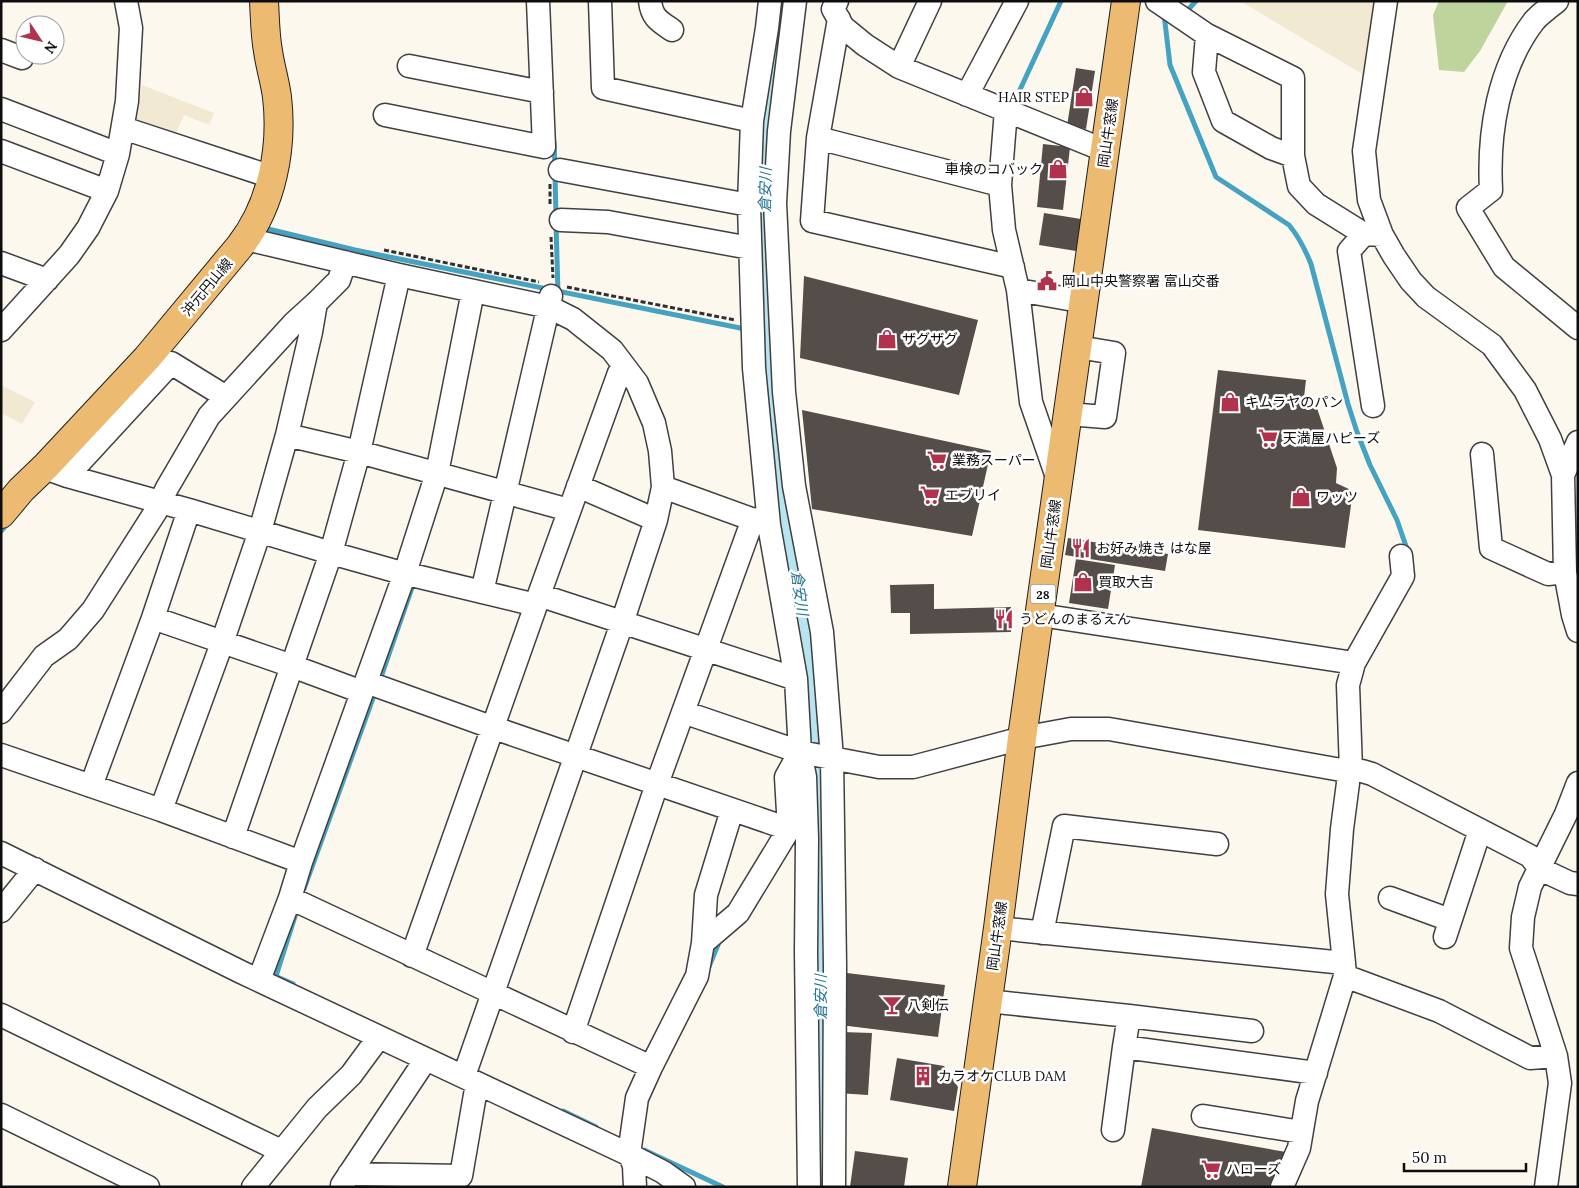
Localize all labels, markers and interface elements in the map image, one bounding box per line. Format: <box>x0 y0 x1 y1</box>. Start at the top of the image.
north arrow <box>15 15 65 65</box>
text: N <box>40 38 61 57</box>
shop icon: HAIR STEP <box>1073 86 1095 108</box>
place label: HAIR STEP <box>998 88 1070 106</box>
street label: 岡山牛窓線 <box>1094 97 1122 169</box>
shop icon: 車検のコバック <box>1047 158 1069 180</box>
place label: 車検のコバック <box>945 160 1043 178</box>
water label: 倉安川 <box>755 165 775 213</box>
street label: 沖元円山線 <box>178 254 236 320</box>
public building icon: 岡山中央警察署 富山交番 <box>1036 270 1058 292</box>
place label: 岡山中央警察署 富山交番 <box>1062 272 1220 290</box>
shop icon: ザグザグ <box>876 328 898 350</box>
place label: ザグザグ <box>902 330 958 348</box>
shop icon: キムラヤのパン <box>1219 391 1241 413</box>
place label: キムラヤのパン <box>1245 393 1343 411</box>
supermarket icon: 天満屋ハピーズ <box>1257 427 1279 449</box>
place label: 天満屋ハピーズ <box>1283 429 1380 447</box>
supermarket icon: 業務スーパー <box>926 449 948 471</box>
place label: 業務スーパー <box>952 451 1036 469</box>
supermarket icon: エブリイ <box>919 484 941 506</box>
place label: エブリイ <box>945 486 1001 504</box>
shop icon: ワッツ <box>1290 486 1312 508</box>
place label: ワッツ <box>1316 488 1358 506</box>
street label: 岡山牛窓線 <box>1037 498 1065 570</box>
restaurant icon: お好み焼き はな屋 <box>1070 537 1092 559</box>
place label: お好み焼き はな屋 <box>1096 539 1212 557</box>
water label: 倉安川 <box>787 569 813 619</box>
shop icon: 買取大吉 <box>1072 571 1094 593</box>
place label: 買取大吉 <box>1098 573 1154 591</box>
road number: 28 <box>1030 584 1056 604</box>
restaurant icon: うどんのまるえん <box>993 608 1015 630</box>
place label: うどんのまるえん <box>1019 610 1131 628</box>
street label: 岡山牛窓線 <box>983 900 1011 972</box>
water label: 倉安川 <box>811 973 830 1020</box>
bar icon: 八剣伝 <box>881 994 903 1016</box>
place label: 八剣伝 <box>907 996 949 1014</box>
building icon: カラオケCLUB DAM <box>912 1065 934 1087</box>
place label: カラオケCLUB DAM <box>938 1067 1067 1085</box>
scale bar <box>1404 1140 1526 1172</box>
text: 50 m <box>1412 1148 1447 1167</box>
supermarket icon: ハローズ <box>1200 1158 1222 1180</box>
place label: ハローズ <box>1226 1160 1281 1178</box>

